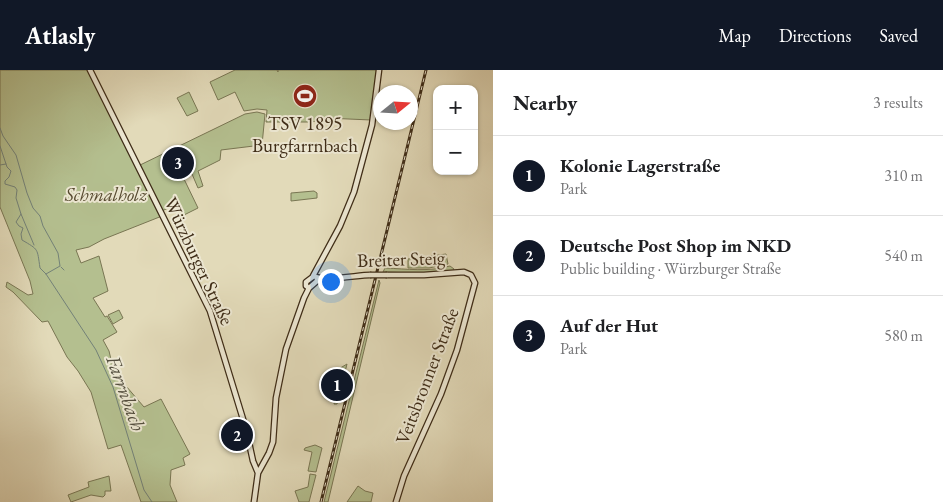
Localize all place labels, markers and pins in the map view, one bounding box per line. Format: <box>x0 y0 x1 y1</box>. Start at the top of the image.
sports icon: TSV 1895 Burgfarrnbach <box>292 83 318 109</box>
place label: TSV 1895 Burgfarrnbach <box>252 111 358 158</box>
pin: 3 <box>162 144 194 182</box>
pin: 1 <box>321 366 353 404</box>
pin: 2 <box>221 416 253 454</box>

